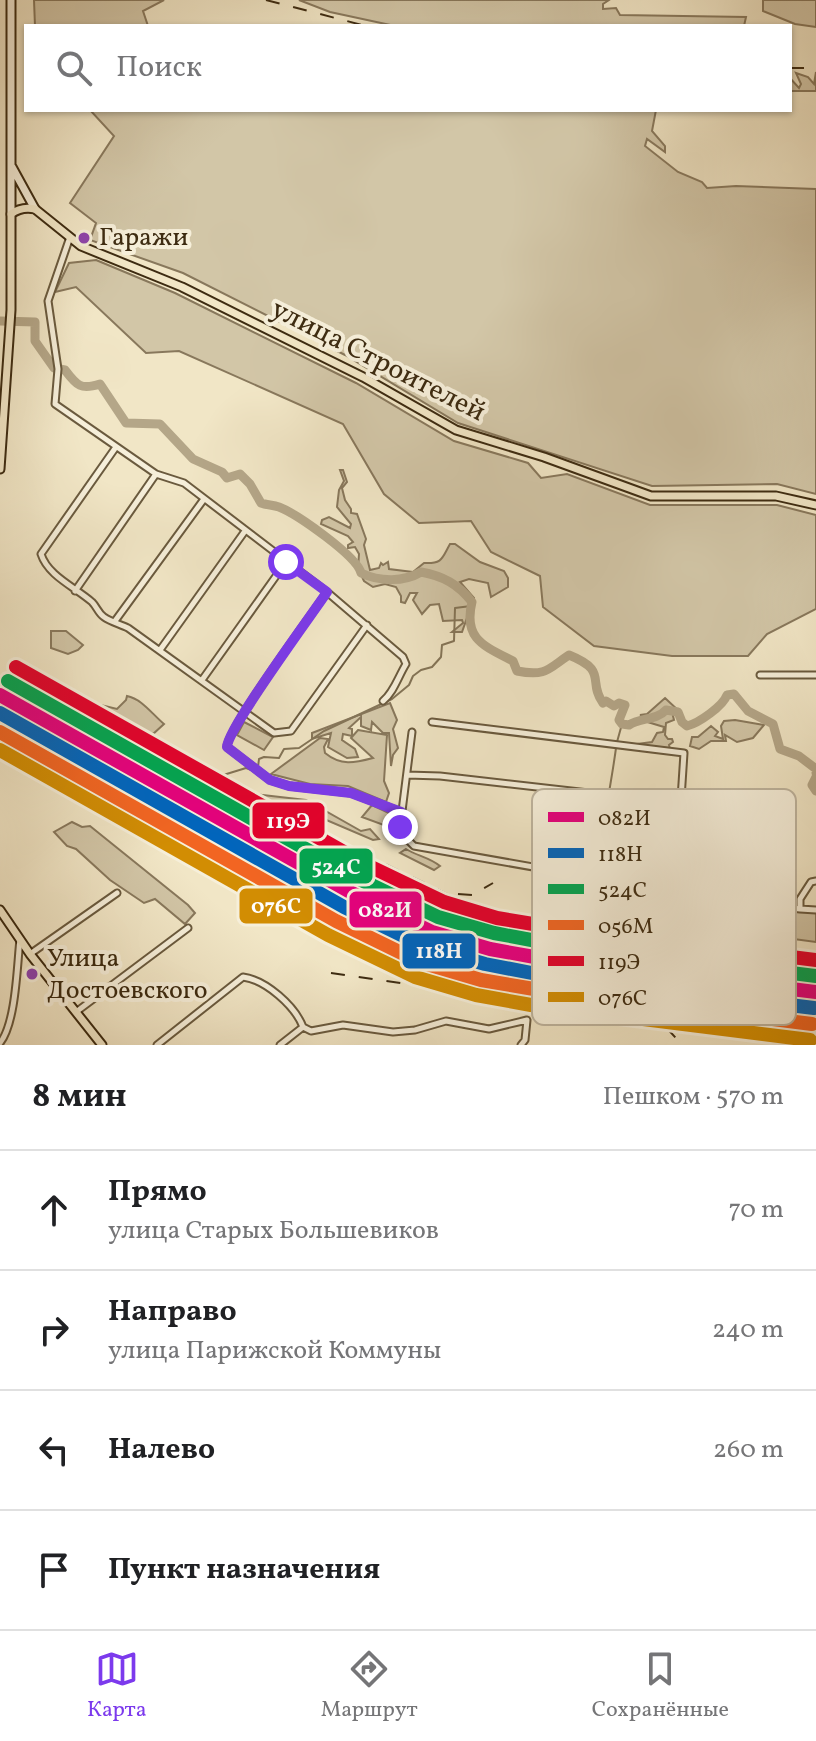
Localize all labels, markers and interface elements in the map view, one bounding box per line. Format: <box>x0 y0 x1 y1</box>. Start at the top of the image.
search box <box>24 24 792 112</box>
icon: search <box>52 46 96 90</box>
text: Поиск <box>116 47 202 89</box>
place label: Гаражи <box>99 220 188 256</box>
marker: Гаражи <box>76 230 92 246</box>
street label: улица Строителей <box>264 290 492 432</box>
route start <box>268 544 304 580</box>
legend <box>532 789 796 1025</box>
line badge: 119Э <box>251 801 326 840</box>
text: 082И <box>598 804 651 835</box>
text: 119Э <box>266 807 310 838</box>
route end <box>382 809 418 845</box>
text: 118Н <box>598 840 643 871</box>
line badge: 524С <box>298 847 374 885</box>
text: 524С <box>311 853 361 884</box>
text: 524С <box>598 876 647 907</box>
line badge: 076С <box>238 887 314 925</box>
line badge: 082И <box>348 890 423 929</box>
text: 076С <box>251 892 301 923</box>
text: 082И <box>358 896 412 927</box>
text: 056М <box>598 912 653 943</box>
line badge: 118Н <box>401 932 477 970</box>
text: 118Н <box>416 937 462 968</box>
place label: Улица Достоевского <box>47 941 208 1009</box>
text: 119Э <box>598 948 640 979</box>
marker: Улица Достоевского <box>24 966 40 982</box>
text: 076С <box>598 984 647 1015</box>
text: 8 мин <box>32 1074 127 1121</box>
text: Пешком · 570 m <box>603 1079 784 1115</box>
text: Прямо <box>108 1171 207 1213</box>
icon: ahead <box>32 1188 76 1232</box>
text: 70 m <box>729 1192 784 1228</box>
text: улица Старых Большевиков <box>108 1213 439 1249</box>
text: Направо <box>108 1291 237 1333</box>
icon: right <box>32 1308 76 1352</box>
text: 240 m <box>712 1312 784 1348</box>
text: улица Парижской Коммуны <box>108 1333 441 1369</box>
icon: left <box>32 1428 76 1472</box>
text: Налево <box>108 1429 215 1471</box>
text: 260 m <box>713 1432 784 1468</box>
icon: arrive <box>32 1548 76 1592</box>
text: Пункт назначения <box>108 1549 380 1591</box>
tab: Карта <box>87 1647 147 1726</box>
tab: Маршрут <box>321 1647 418 1726</box>
tab: Сохранённые <box>592 1647 729 1726</box>

